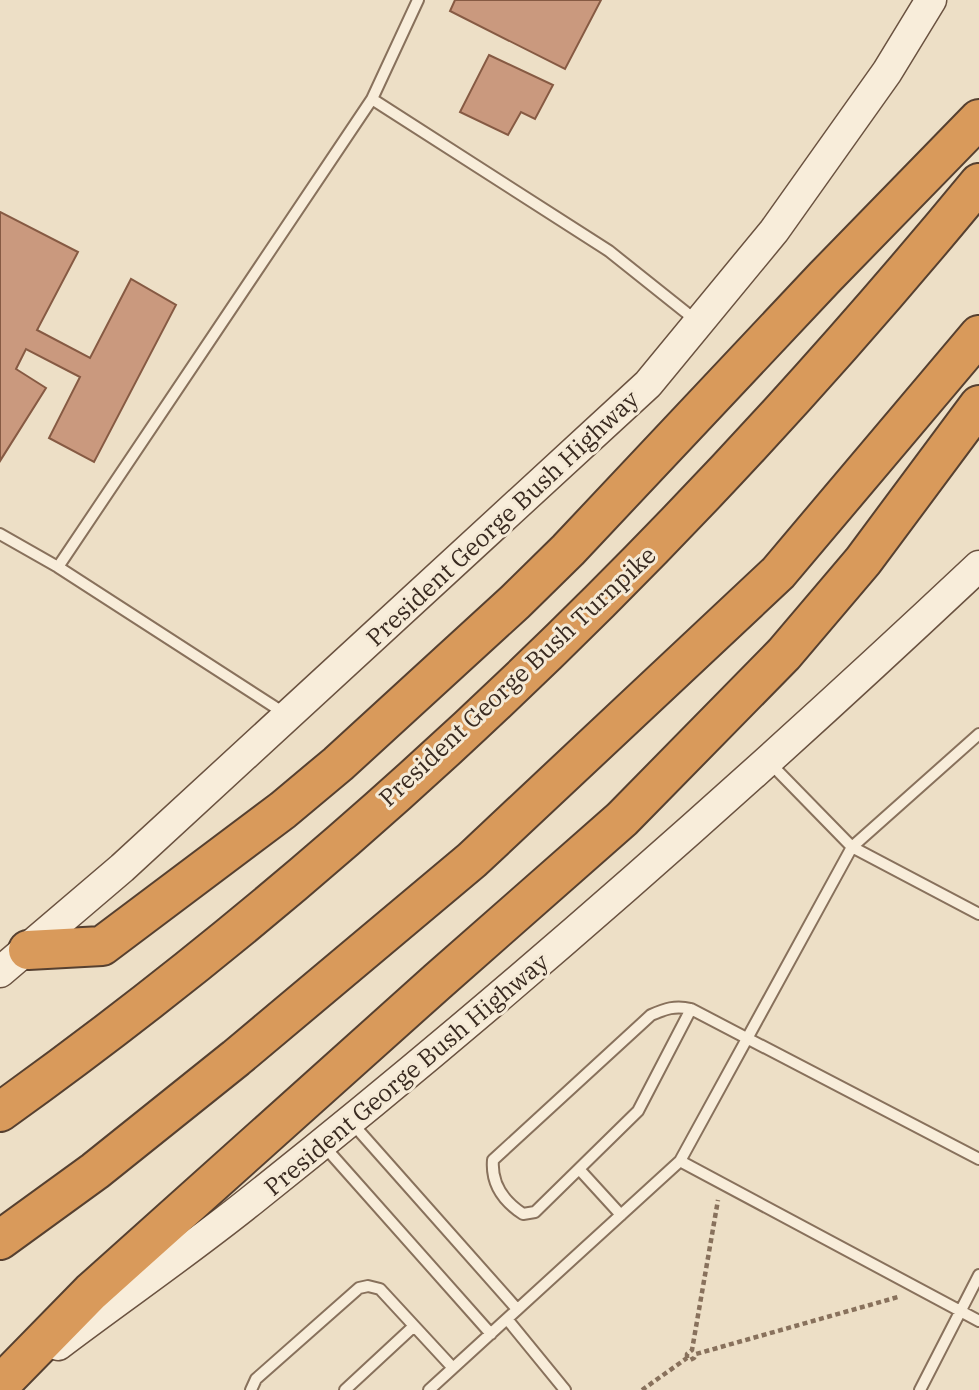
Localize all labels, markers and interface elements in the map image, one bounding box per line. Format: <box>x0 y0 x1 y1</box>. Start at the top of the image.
street label: President George Bush Highway <box>359 383 645 653</box>
street label: President George Bush Turnpike <box>372 539 662 813</box>
street label: President George Bush Highway <box>257 945 555 1202</box>

